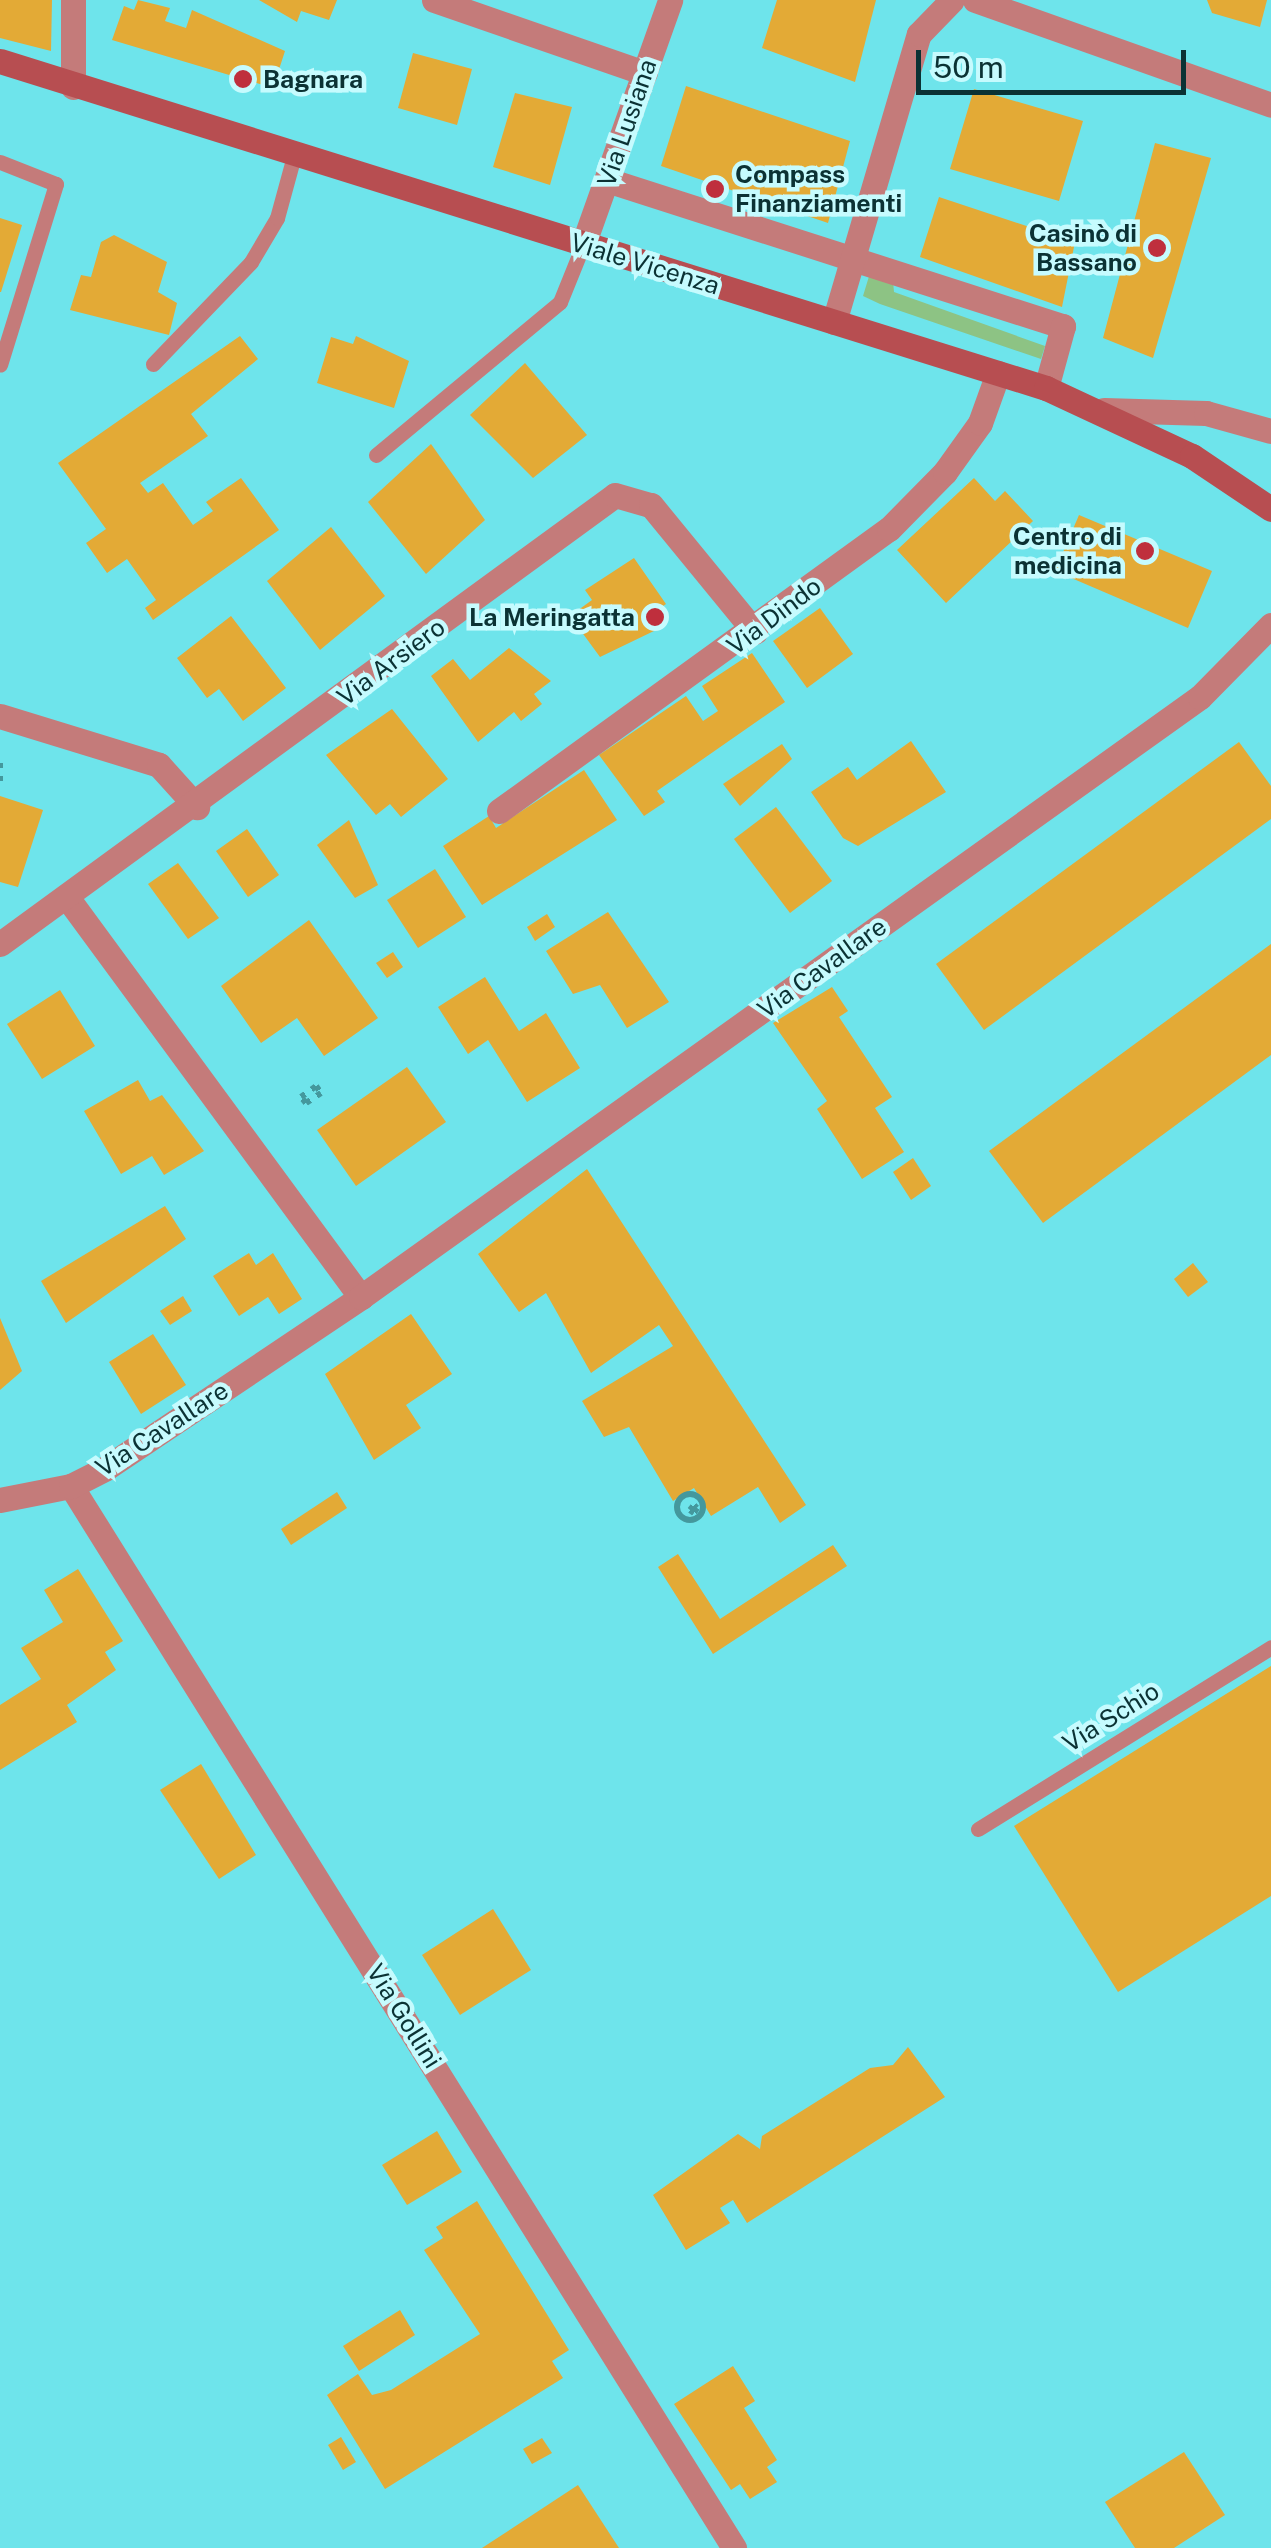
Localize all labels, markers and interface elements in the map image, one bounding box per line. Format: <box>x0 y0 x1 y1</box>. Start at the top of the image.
scale bar <box>921 30 1191 92</box>
text: 50 m <box>933 49 1004 85</box>
street label: Via Lusiana <box>591 55 663 191</box>
place label: Bagnara <box>263 64 363 94</box>
marker: Bagnara <box>232 68 254 90</box>
place label: Compass Finanziamenti <box>735 160 902 219</box>
marker: Compass Finanziamenti <box>704 178 726 200</box>
place label: Casinò di Bassano <box>1029 219 1137 278</box>
street label: Viale Vicenza <box>566 227 724 301</box>
marker: Casinò di Bassano <box>1146 237 1168 259</box>
place label: Centro di medicina <box>1013 522 1122 581</box>
marker: Centro di medicina <box>1132 538 1158 564</box>
street label: Via Dindo <box>721 571 827 661</box>
place label: La Meringatta <box>469 602 635 632</box>
marker: La Meringatta <box>644 606 666 628</box>
street label: Via Arsiero <box>331 612 451 712</box>
street label: Via Cavallare <box>752 911 892 1025</box>
street label: Via Cavallare <box>90 1375 234 1483</box>
street label: Via Schio <box>1057 1676 1165 1758</box>
street label: Via Gollini <box>360 1958 448 2074</box>

